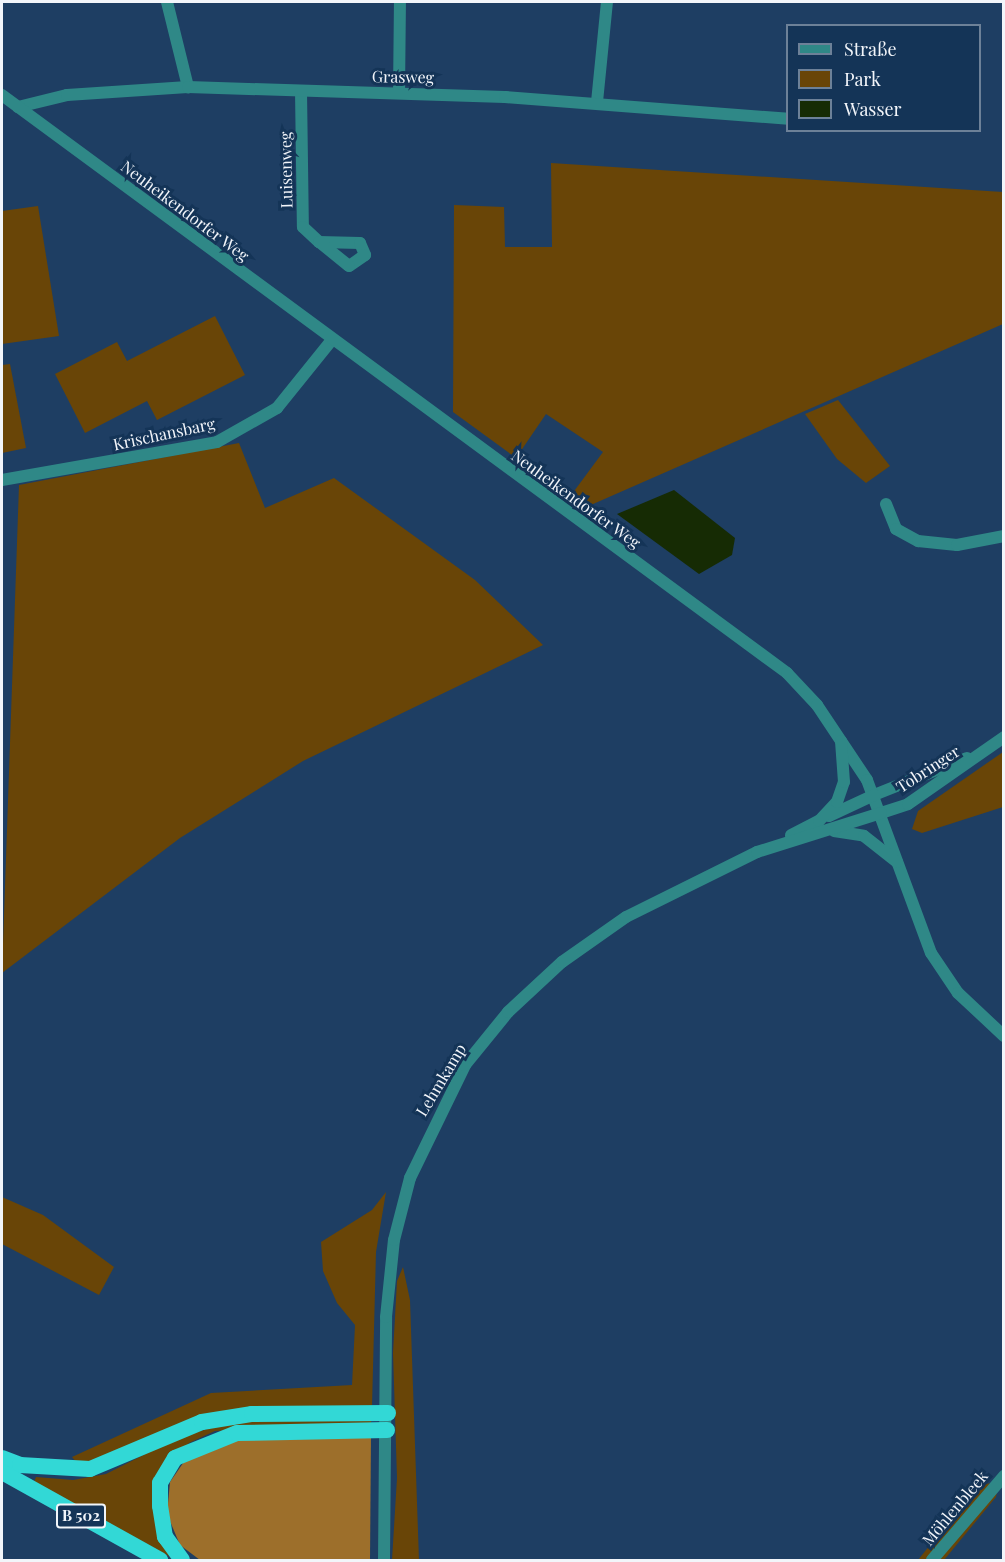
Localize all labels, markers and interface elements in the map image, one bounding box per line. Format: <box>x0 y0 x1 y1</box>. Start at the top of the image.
legend <box>786 24 981 132</box>
text: Straße <box>844 37 897 61</box>
street label: Grasweg <box>372 67 434 87</box>
text: Park <box>844 67 881 91</box>
text: Wasser <box>844 97 902 121</box>
street label: Luisenweg <box>276 131 296 209</box>
street label: Neuheikendorfer Weg <box>117 156 253 266</box>
street label: Krischansbarg <box>111 414 217 454</box>
street label: Neuheikendorfer Weg <box>507 445 645 553</box>
street label: Tobringer <box>893 741 963 797</box>
street label: Lehmkamp <box>412 1040 470 1120</box>
street label: Möhlenbleek <box>918 1467 992 1549</box>
road number: B 502 <box>56 1504 106 1528</box>

